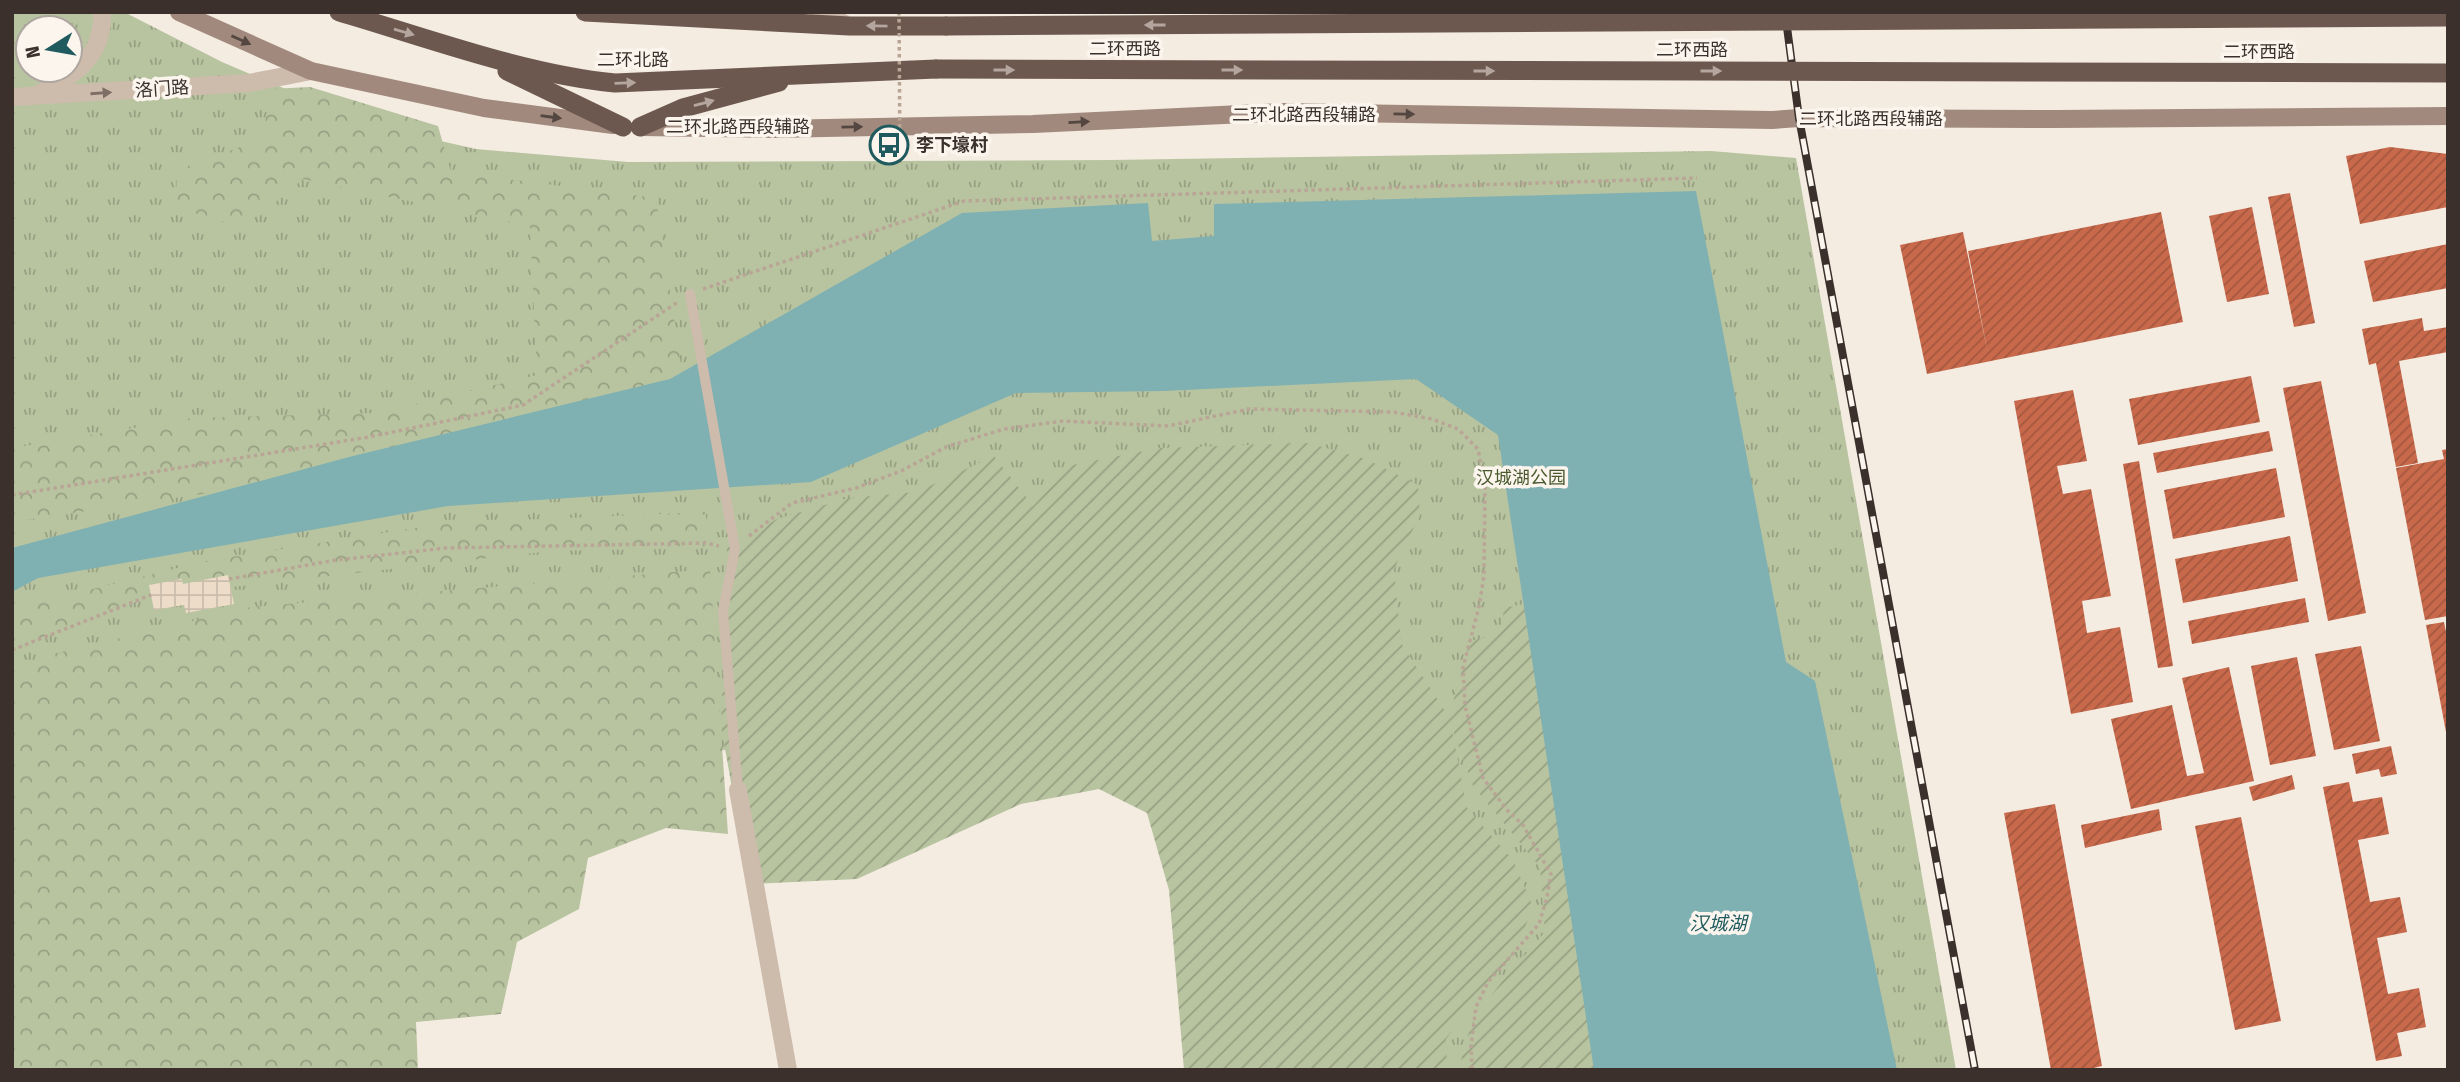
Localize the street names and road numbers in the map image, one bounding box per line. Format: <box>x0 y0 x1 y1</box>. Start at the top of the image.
street label: 二环西路 <box>1089 38 1161 60</box>
street label: 二环西路 <box>1656 39 1728 61</box>
street label: 二环西路 <box>2223 41 2295 63</box>
street label: 二环北路 <box>597 49 669 71</box>
street label: 洛门路 <box>134 76 190 102</box>
street label: 二环北路西段辅路 <box>1232 104 1376 126</box>
street label: 二环北路西段辅路 <box>1799 108 1943 130</box>
street label: 二环北路西段辅路 <box>666 116 810 138</box>

